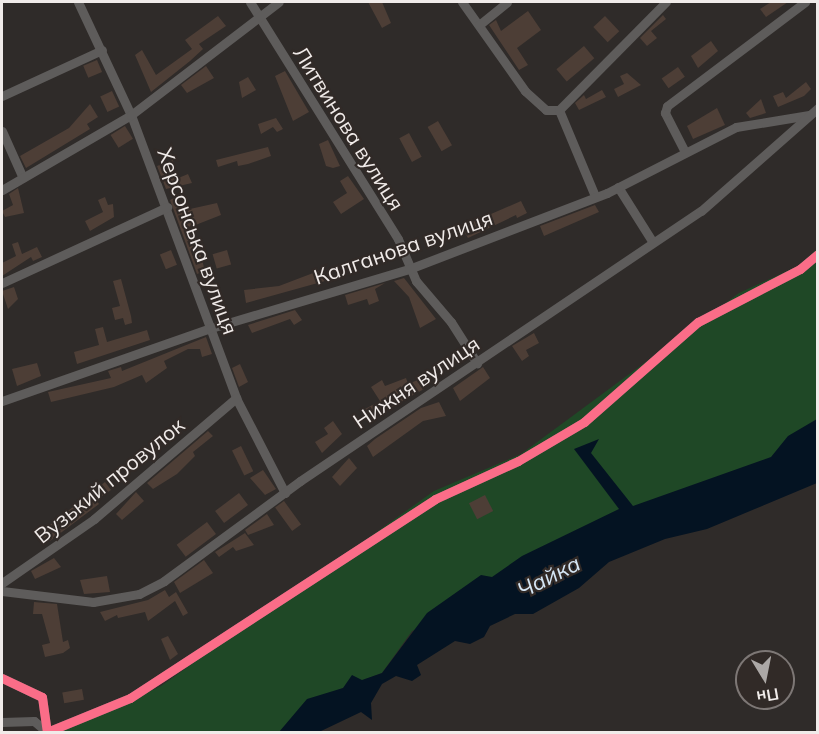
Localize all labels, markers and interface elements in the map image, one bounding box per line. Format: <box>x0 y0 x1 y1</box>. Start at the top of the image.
street label: Литвинова вулиця <box>288 41 410 215</box>
street label: Херсонська вулиця <box>153 144 243 338</box>
street label: Калганова вулиця <box>310 205 496 289</box>
street label: Нижня вулиця <box>348 331 484 433</box>
street label: Вузький провулок <box>29 412 189 548</box>
water label: Чайка <box>513 550 585 604</box>
north arrow <box>735 650 795 710</box>
text: Пн <box>755 684 780 708</box>

